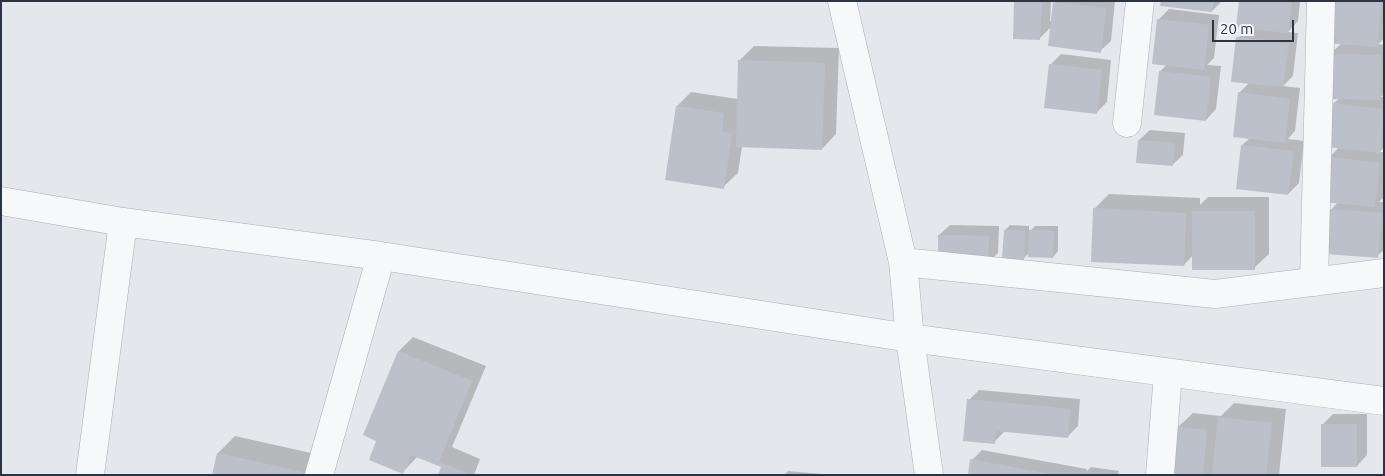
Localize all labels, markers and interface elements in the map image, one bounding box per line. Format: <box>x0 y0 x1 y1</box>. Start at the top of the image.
scale bar <box>1215 10 1298 42</box>
text: 20 m <box>1220 20 1253 37</box>

